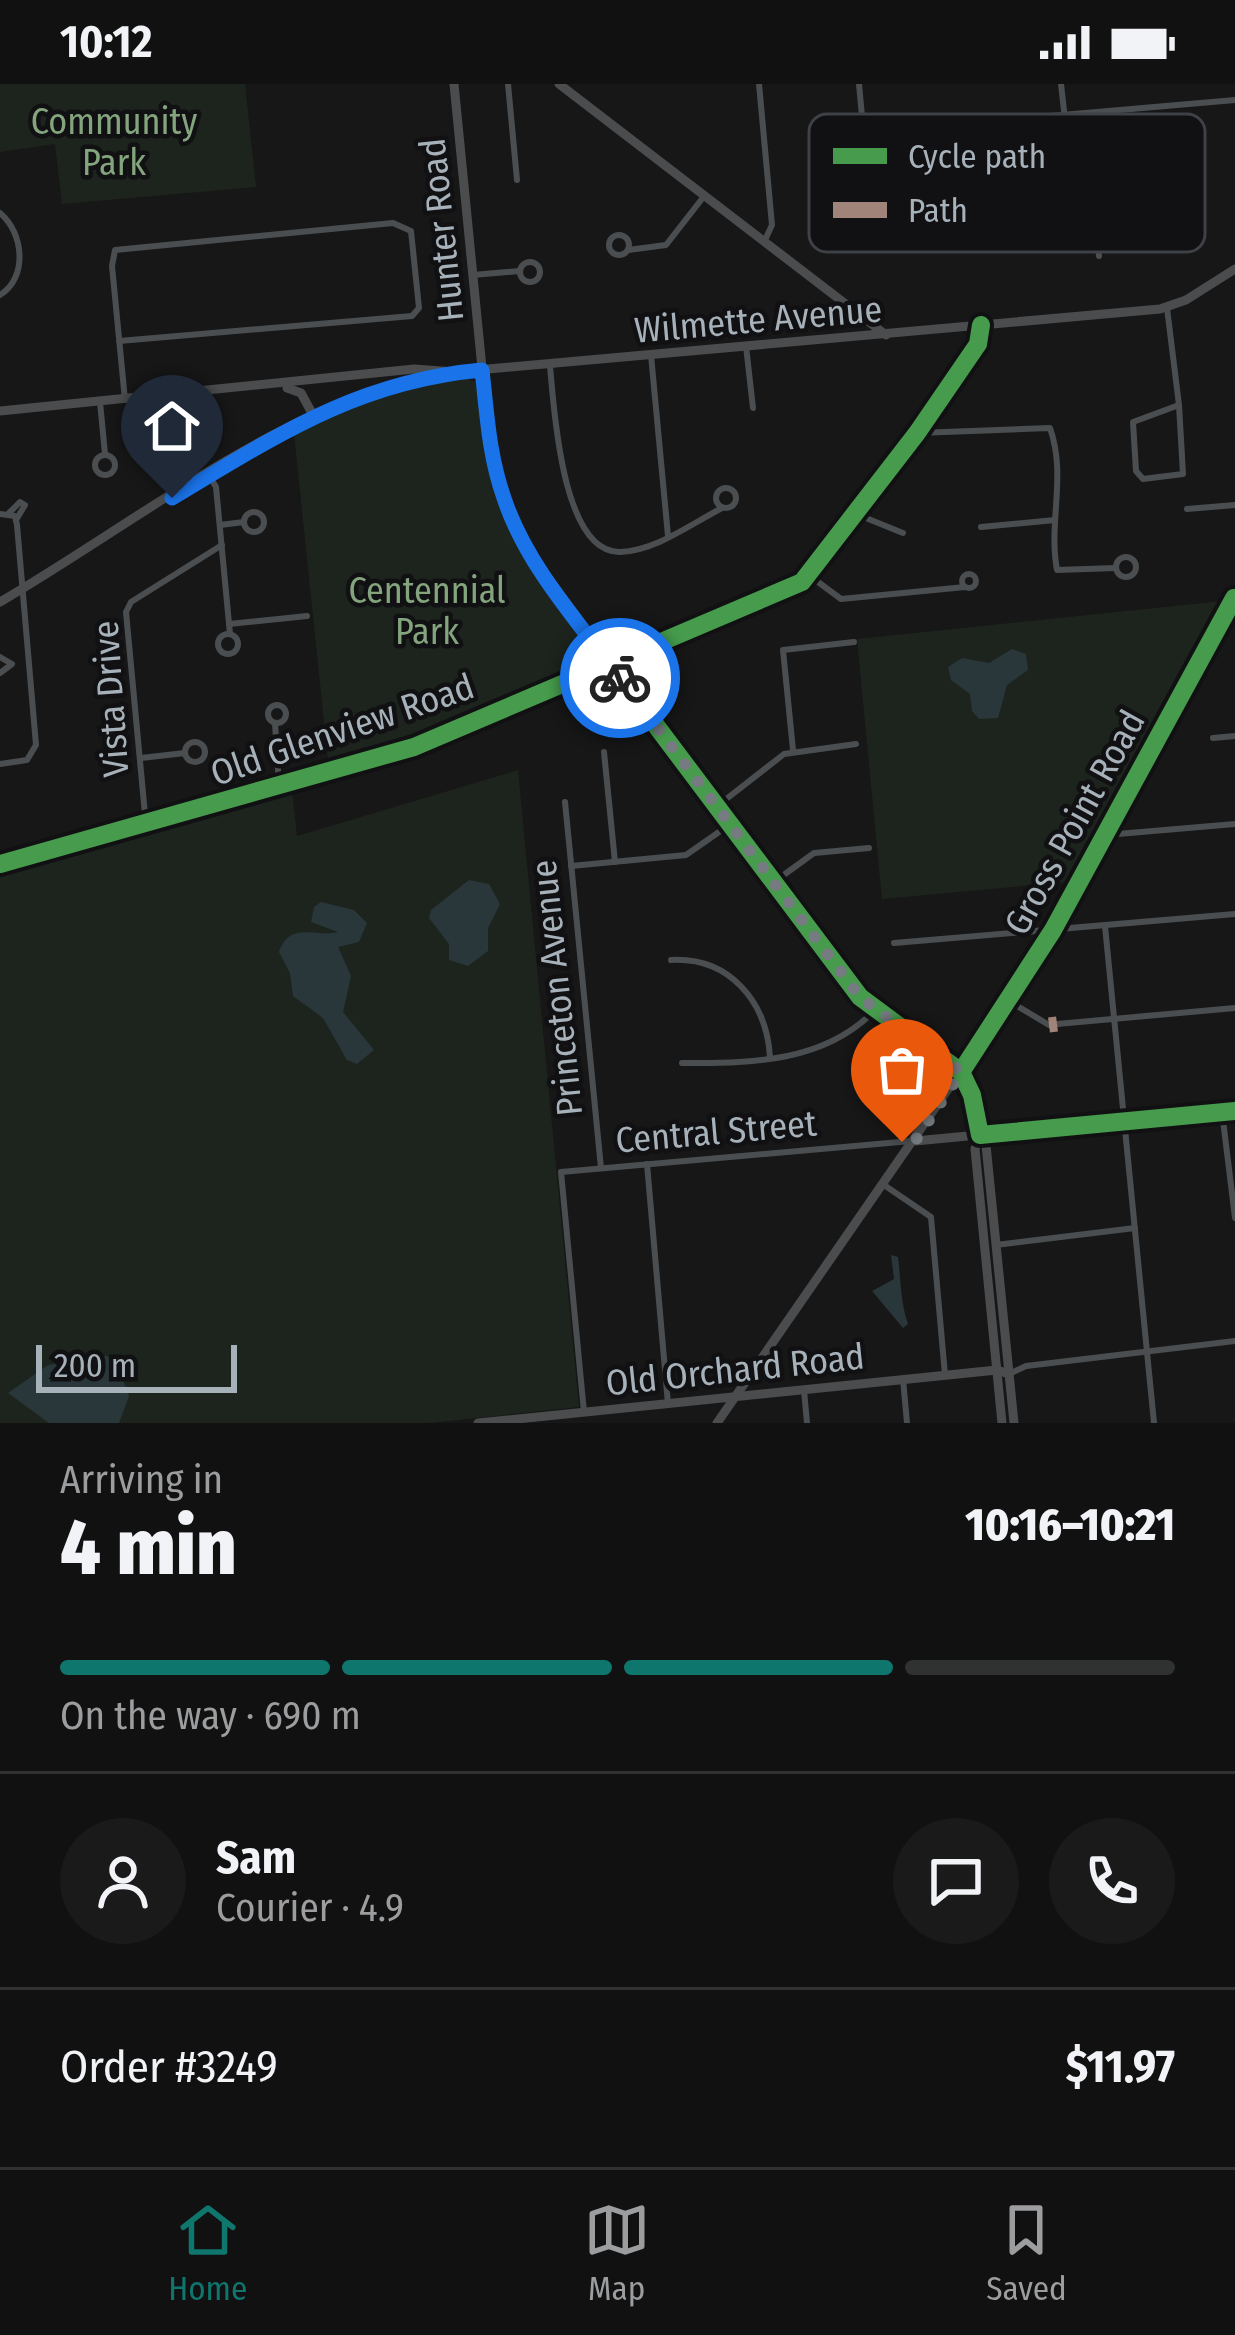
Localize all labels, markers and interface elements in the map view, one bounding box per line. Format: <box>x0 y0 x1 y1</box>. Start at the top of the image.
text: 10:12 <box>60 15 152 69</box>
park label: Community Park <box>31 100 197 185</box>
legend <box>809 114 1205 252</box>
street label: Hunter Road <box>410 136 474 324</box>
text: Cycle path <box>908 137 1046 177</box>
text: Path <box>908 191 968 231</box>
street label: Wilmette Avenue <box>632 287 884 353</box>
pin <box>121 375 223 498</box>
icon: home <box>139 393 205 459</box>
park label: Centennial Park <box>348 569 506 654</box>
courier <box>560 618 680 738</box>
street label: Vista Drive <box>84 619 138 779</box>
icon: bike <box>587 645 653 711</box>
street label: Old Glenview Road <box>205 664 480 796</box>
street label: Gross Point Road <box>995 703 1155 942</box>
street label: Princeton Avenue <box>522 858 592 1118</box>
pin <box>851 1019 953 1142</box>
icon: bag <box>869 1037 935 1103</box>
street label: Central Street <box>614 1101 819 1163</box>
street label: Old Orchard Road <box>604 1335 867 1405</box>
scale bar <box>36 1339 237 1392</box>
text: 200 m <box>54 1346 136 1386</box>
text: Arriving in <box>60 1457 223 1503</box>
text: 10:16–10:21 <box>965 1498 1175 1552</box>
text: 4 min <box>60 1501 237 1595</box>
text: On the way · 690 m <box>60 1693 361 1739</box>
button: person <box>60 1818 186 1944</box>
button: chat <box>893 1818 1019 1944</box>
button: phone <box>1049 1818 1175 1944</box>
text: Sam <box>216 1831 296 1885</box>
text: Courier · 4.9 <box>216 1885 404 1931</box>
text: Order #3249 <box>60 2040 278 2094</box>
text: $11.97 <box>1066 2040 1175 2094</box>
tab: Home <box>168 2197 247 2309</box>
tab: Map <box>584 2197 650 2309</box>
tab: Saved <box>986 2197 1067 2309</box>

